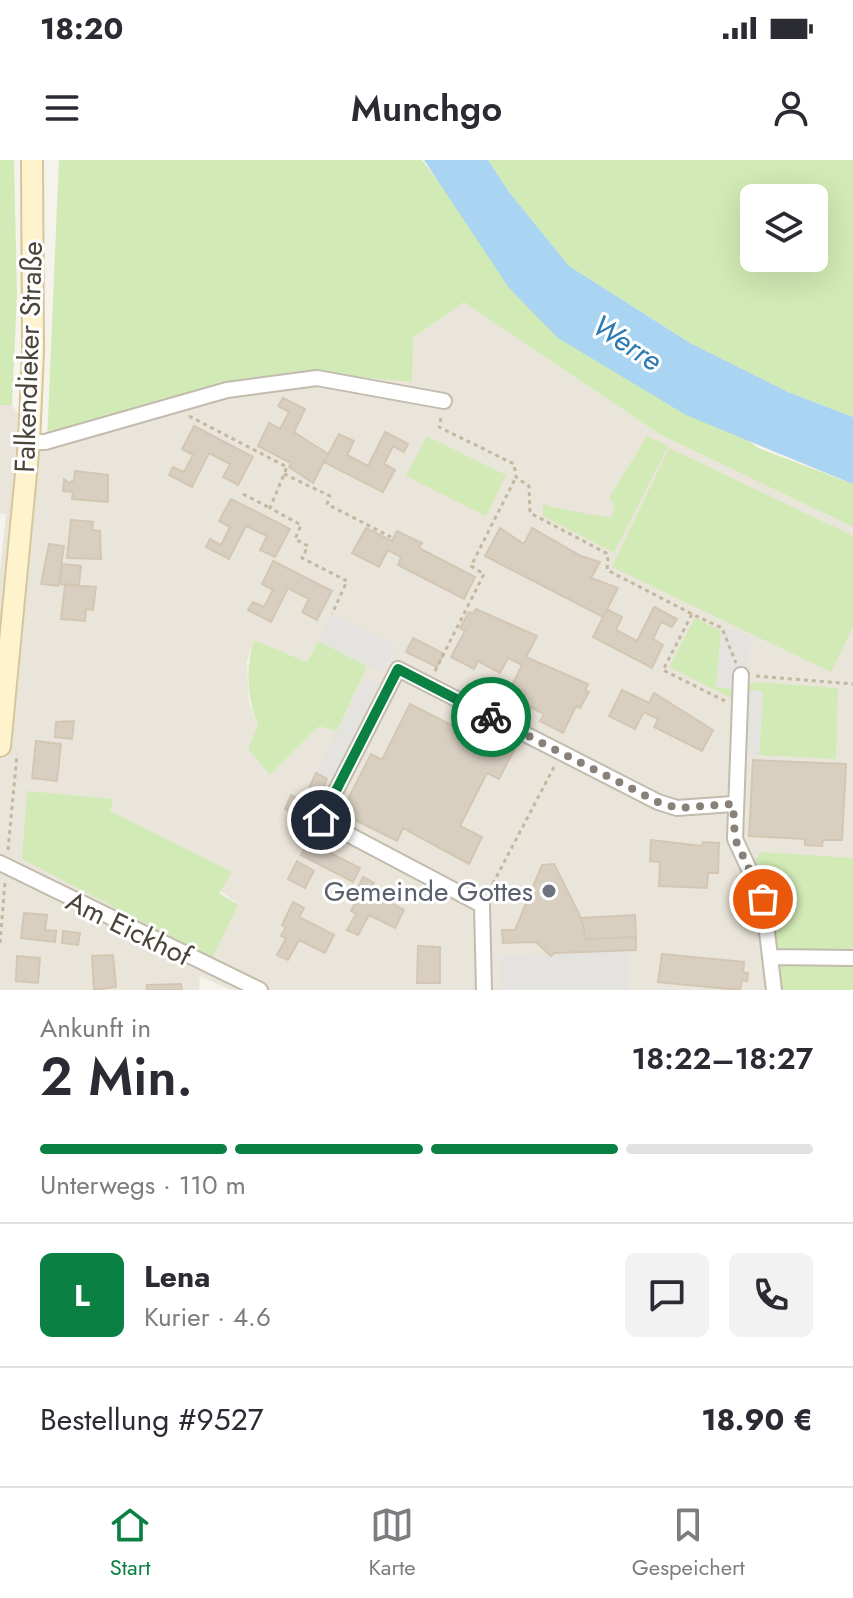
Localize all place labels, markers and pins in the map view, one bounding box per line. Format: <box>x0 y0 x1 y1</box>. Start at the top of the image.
pin <box>287 786 355 854</box>
pin <box>729 865 797 933</box>
place label: Gemeinde Gottes <box>324 871 533 912</box>
marker: Gemeinde Gottes <box>540 882 558 900</box>

